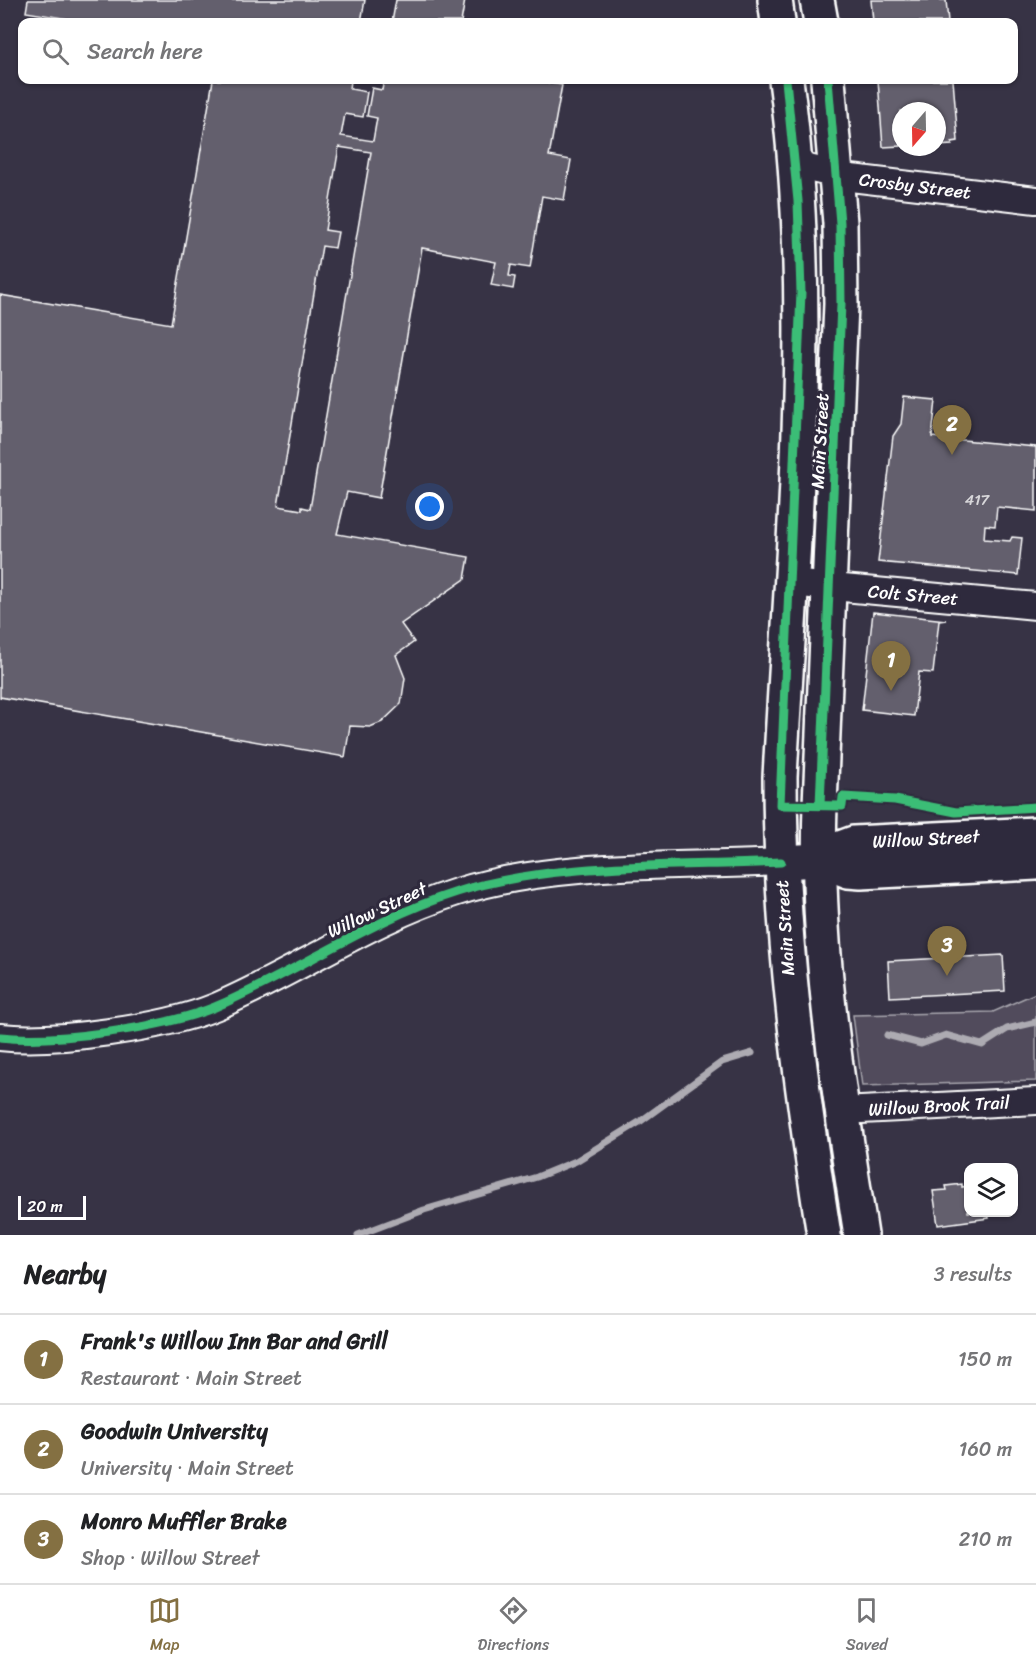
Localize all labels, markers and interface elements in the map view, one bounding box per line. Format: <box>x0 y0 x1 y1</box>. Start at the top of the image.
search box <box>18 18 1018 84</box>
text: Search here <box>87 32 203 71</box>
icon: search <box>39 35 72 68</box>
north arrow <box>892 102 946 156</box>
street label: Crosby Street <box>857 163 973 209</box>
street label: Main Street <box>802 392 838 489</box>
pin: 2 <box>932 406 972 455</box>
house number: 417 <box>965 487 991 513</box>
your location <box>415 492 444 521</box>
street label: Colt Street <box>867 575 960 615</box>
pin: 1 <box>872 642 910 691</box>
street label: Willow Street <box>872 820 981 858</box>
street label: Willow Street <box>322 873 433 947</box>
street label: Main Street <box>766 879 804 977</box>
pin: 3 <box>928 926 966 976</box>
street label: Willow Brook Trail <box>868 1086 1011 1126</box>
map controls <box>964 1163 1018 1217</box>
button: layers <box>964 1163 1018 1217</box>
text: 20 m <box>27 1192 63 1221</box>
scale bar <box>18 1193 86 1220</box>
text: Nearby <box>24 1251 106 1297</box>
text: 3 results <box>934 1257 1012 1292</box>
text: Frank's Willow Inn Bar and Grill <box>81 1322 388 1361</box>
text: 1 <box>39 1342 48 1377</box>
text: 150 m <box>958 1342 1012 1377</box>
text: Restaurant · Main Street <box>81 1361 302 1396</box>
text: Goodwin University <box>81 1412 268 1451</box>
text: 2 <box>38 1432 49 1467</box>
text: 160 m <box>959 1432 1012 1467</box>
text: University · Main Street <box>81 1451 294 1486</box>
text: Monro Muffler Brake <box>81 1502 287 1541</box>
text: 3 <box>38 1522 49 1557</box>
text: 210 m <box>959 1522 1012 1557</box>
text: Shop · Willow Street <box>81 1541 260 1576</box>
tab: Map <box>148 1594 181 1659</box>
tab: Directions <box>478 1594 549 1659</box>
tab: Saved <box>846 1594 888 1659</box>

